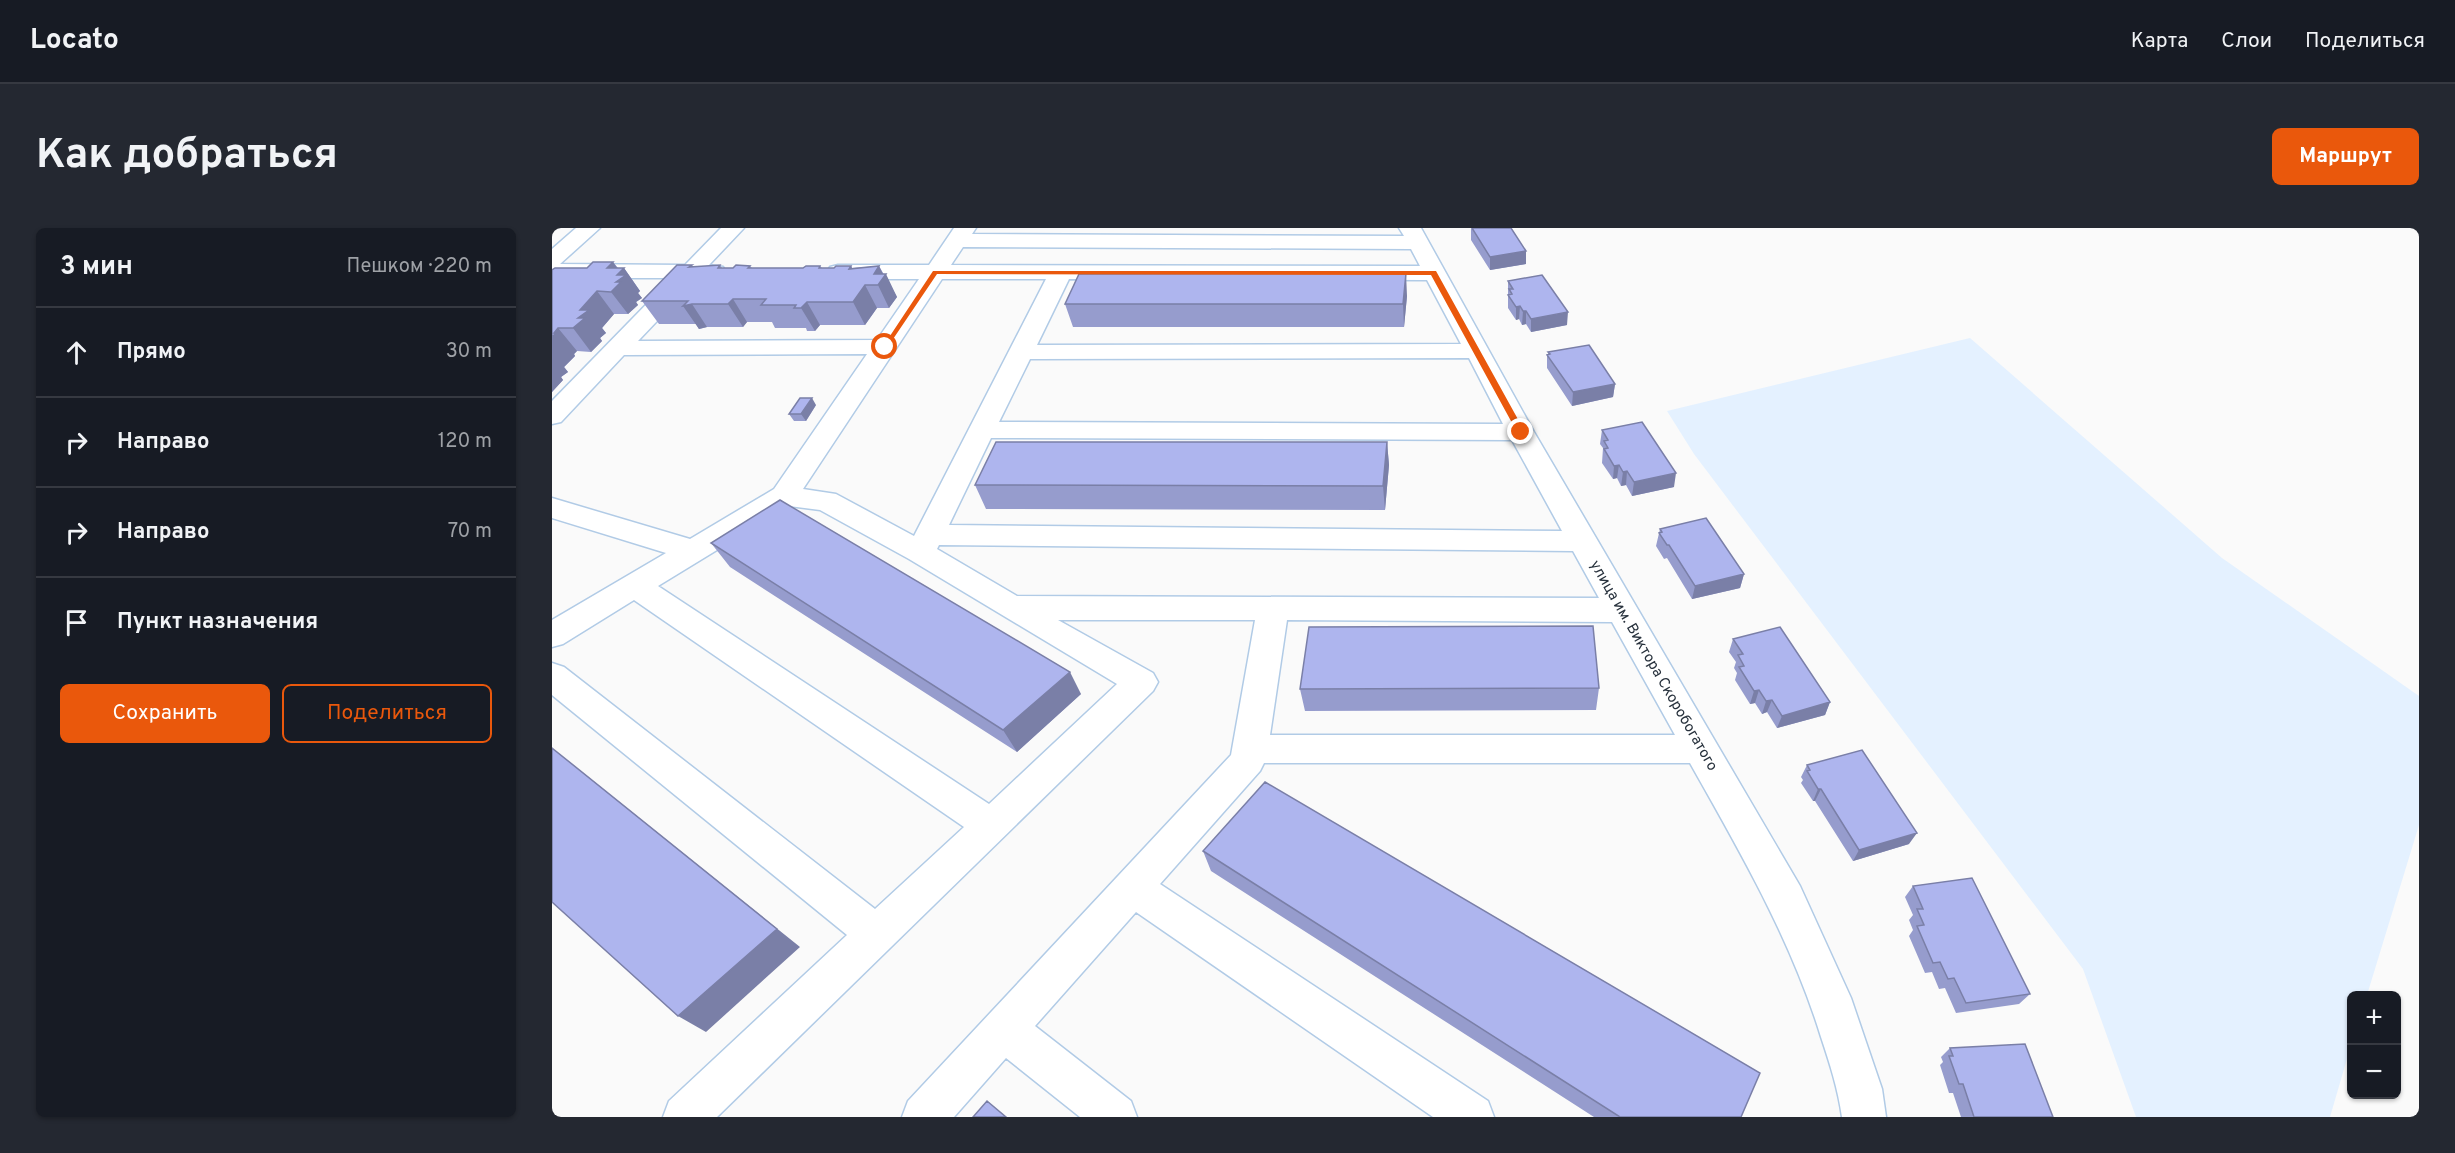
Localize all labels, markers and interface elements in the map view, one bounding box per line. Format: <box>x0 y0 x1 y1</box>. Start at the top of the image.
text: Locato <box>30 23 119 59</box>
text: Карта <box>2131 28 2188 55</box>
text: Слои <box>2221 28 2272 55</box>
text: Поделиться <box>2305 28 2425 55</box>
button: Маршрут <box>2272 128 2419 185</box>
text: Как добраться <box>36 130 338 183</box>
text: 3 мин <box>60 251 133 284</box>
text: Пешком · 220 m <box>347 254 492 280</box>
route start <box>871 333 897 359</box>
icon: ahead <box>60 336 93 369</box>
text: Прямо <box>117 339 186 366</box>
text: 30 m <box>446 339 492 365</box>
route end <box>1507 418 1533 444</box>
icon: right <box>60 426 93 459</box>
text: Направо <box>117 429 209 456</box>
text: 120 m <box>438 429 492 455</box>
icon: right <box>60 516 93 549</box>
text: Направо <box>117 519 209 546</box>
text: 70 m <box>448 519 492 545</box>
street label: улица им. Виктора Скоробогатого <box>1585 557 1721 775</box>
icon: arrive <box>60 606 93 639</box>
text: Пункт назначения <box>117 609 318 636</box>
button: Сохранить <box>60 684 270 743</box>
button: Поделиться <box>282 684 492 743</box>
map controls <box>2347 991 2401 1099</box>
button: + <box>2347 991 2401 1045</box>
button: − <box>2347 1045 2401 1099</box>

